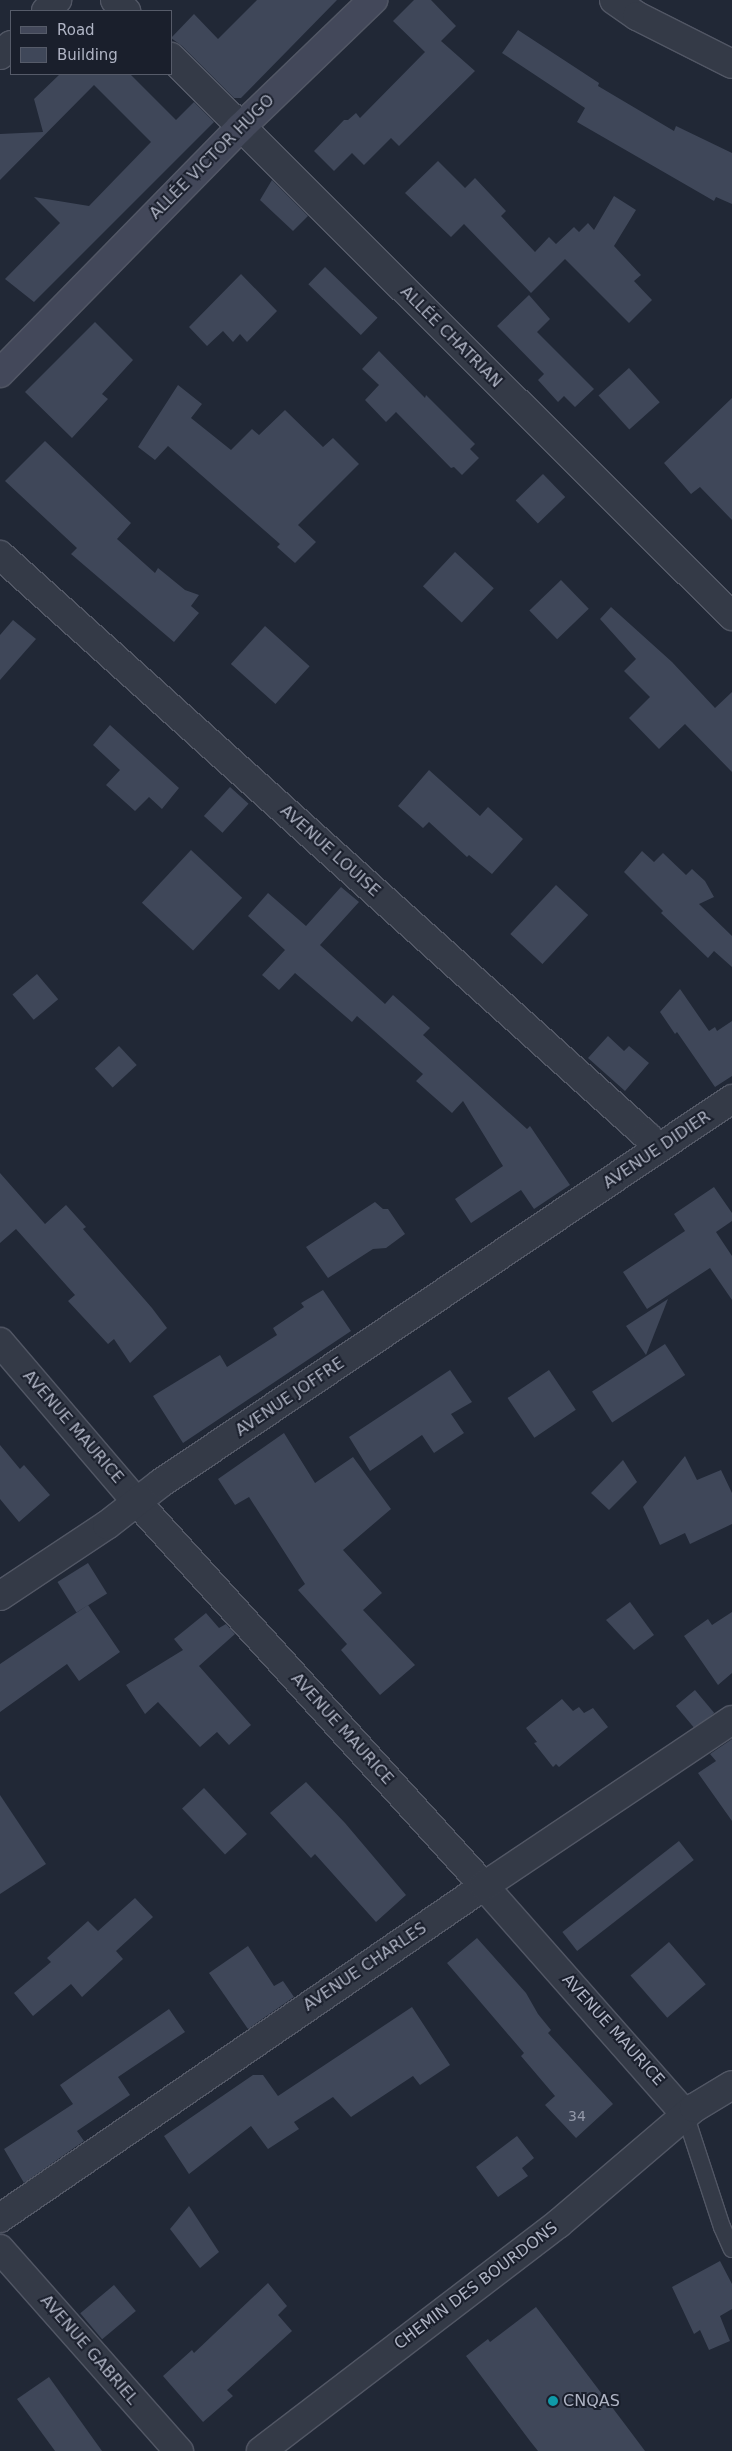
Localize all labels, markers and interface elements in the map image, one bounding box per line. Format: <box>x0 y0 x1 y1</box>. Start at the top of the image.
legend <box>10 10 172 75</box>
text: Road <box>57 21 95 39</box>
text: Building <box>57 46 118 64</box>
street label: ALLÉE VICTOR HUGO <box>146 91 278 223</box>
street label: ALLÉE CHATRIAN <box>396 282 506 392</box>
street label: AVENUE LOUISE <box>276 801 384 901</box>
street label: AVENUE DIDIER <box>600 1107 714 1193</box>
street label: AVENUE JOFFRE <box>232 1354 348 1440</box>
street label: AVENUE MAURICE <box>19 1367 127 1487</box>
street label: AVENUE MAURICE <box>287 1669 397 1789</box>
street label: AVENUE CHARLES <box>300 1919 430 2015</box>
street label: AVENUE MAURICE <box>558 1970 668 2090</box>
house number: 34 <box>568 2108 586 2124</box>
street label: CHEMIN DES BOURDONS <box>390 2218 562 2354</box>
street label: AVENUE GABRIEL <box>36 2291 142 2409</box>
place label: CNQAS <box>563 2391 620 2411</box>
marker: CNQAS <box>547 2395 559 2407</box>

